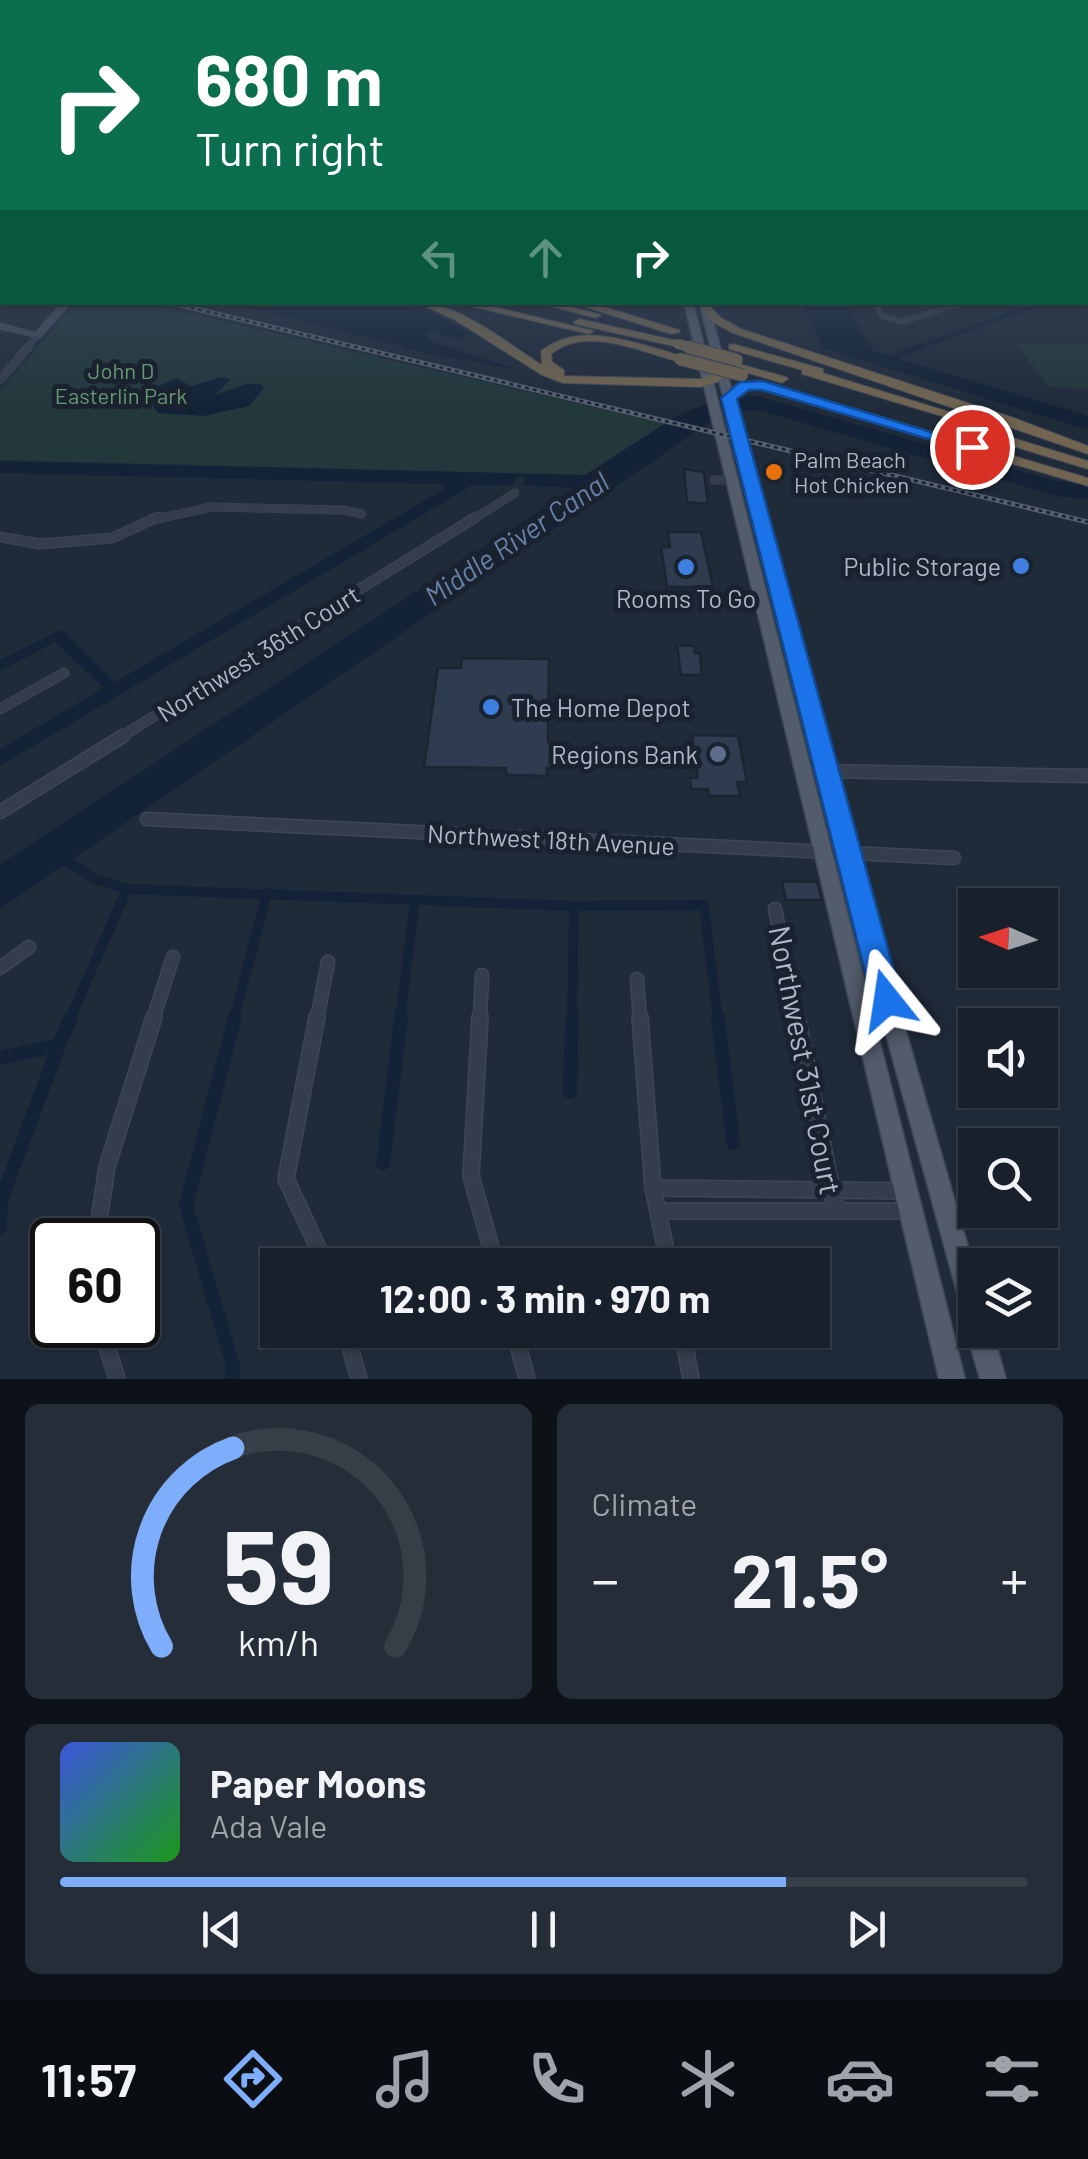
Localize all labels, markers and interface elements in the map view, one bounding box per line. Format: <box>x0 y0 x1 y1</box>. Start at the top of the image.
text: 680 m <box>195 36 383 120</box>
icon: right <box>30 40 160 170</box>
text: Turn right <box>195 121 385 175</box>
icon: left <box>413 230 468 285</box>
icon: ahead <box>518 230 573 285</box>
icon: right <box>623 230 678 285</box>
park label: John D Easterlin Park <box>55 357 187 408</box>
pin <box>930 405 1015 490</box>
icon: arrive <box>945 420 1000 475</box>
place label: Palm Beach Hot Chicken <box>794 446 909 497</box>
marker: Palm Beach Hot Chicken <box>763 461 785 483</box>
water label: Middle River Canal <box>418 464 614 612</box>
place label: Public Storage <box>844 551 1001 581</box>
marker: Public Storage <box>1010 555 1032 577</box>
marker: Rooms To Go <box>675 556 697 578</box>
street label: Northwest 36th Court <box>151 578 365 728</box>
place label: Rooms To Go <box>616 583 756 613</box>
place label: The Home Depot <box>511 692 691 722</box>
marker: The Home Depot <box>480 696 502 718</box>
place label: Regions Bank <box>551 739 698 769</box>
marker: Regions Bank <box>707 743 729 765</box>
street label: Northwest 18th Avenue <box>426 818 676 860</box>
north arrow <box>958 888 1058 988</box>
map controls <box>958 888 1058 1348</box>
street label: Northwest 31st Court <box>762 923 850 1197</box>
position arrow <box>835 948 939 1052</box>
button: sound <box>958 1008 1058 1108</box>
button: search <box>958 1128 1058 1228</box>
speed limit sign: 60 <box>30 1218 160 1348</box>
button: layers <box>958 1248 1058 1348</box>
text: 12:00 · 3 min · 970 m <box>380 1275 710 1321</box>
text: Climate <box>592 1484 697 1522</box>
text: 59 <box>223 1500 334 1625</box>
text: 21.5° <box>731 1533 888 1623</box>
text: − <box>592 1545 619 1611</box>
text: + <box>1000 1545 1028 1611</box>
text: km/h <box>238 1620 319 1663</box>
text: Paper Moons <box>210 1760 426 1806</box>
text: Ada Vale <box>210 1806 327 1844</box>
icon: previous <box>194 1902 249 1957</box>
icon: pause <box>516 1902 571 1957</box>
icon: next <box>839 1902 894 1957</box>
icon: directions <box>218 2044 288 2114</box>
icon: music <box>370 2044 440 2114</box>
icon: phone <box>522 2044 592 2114</box>
icon: climate <box>673 2044 743 2114</box>
icon: car <box>825 2044 895 2114</box>
icon: filters <box>977 2044 1047 2114</box>
text: 11:57 <box>41 2052 136 2106</box>

